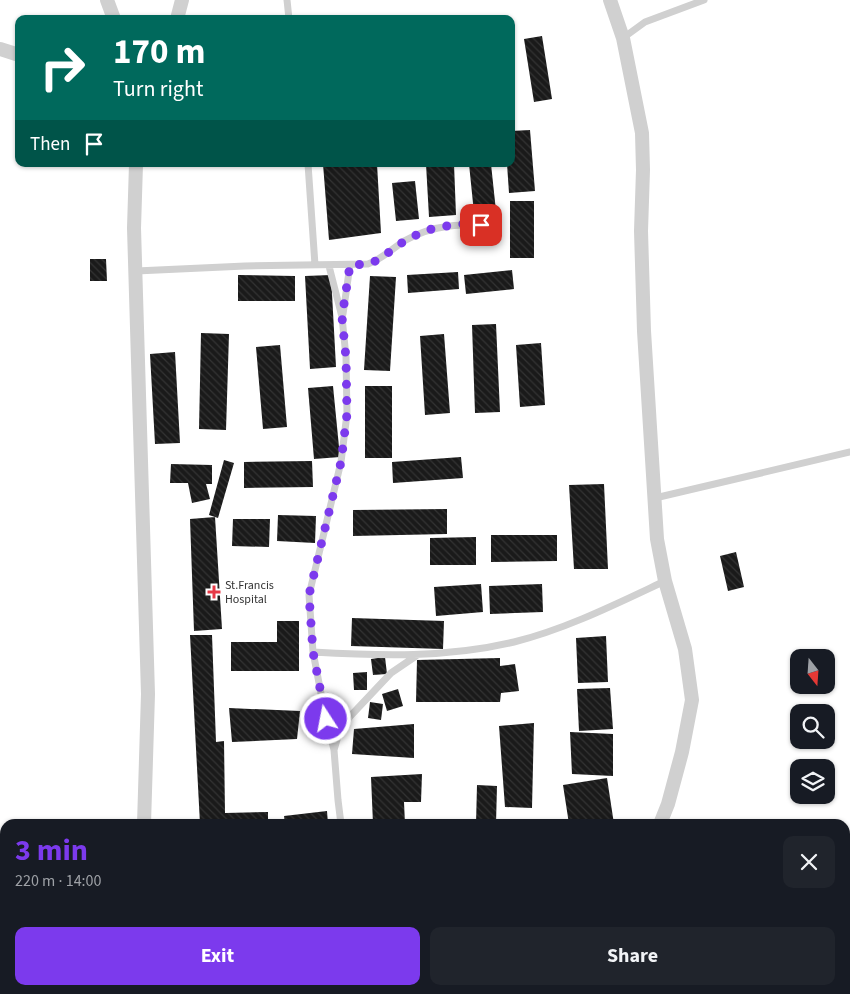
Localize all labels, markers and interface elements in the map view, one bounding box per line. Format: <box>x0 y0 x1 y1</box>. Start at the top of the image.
text: 170 m <box>113 27 205 77</box>
icon: right <box>30 35 95 100</box>
text: Turn right <box>113 73 203 105</box>
icon: arrive <box>80 130 108 158</box>
text: Then <box>30 131 70 158</box>
pin <box>460 204 502 246</box>
icon: arrive <box>467 211 495 239</box>
place label: St.Francis Hospital <box>225 577 274 608</box>
marker: St.Francis Hospital <box>207 585 221 599</box>
north arrow <box>790 649 835 694</box>
map controls <box>790 649 835 804</box>
position arrow <box>299 692 351 744</box>
button: search <box>790 704 835 749</box>
button: layers <box>790 759 835 804</box>
text: 3 min <box>15 829 88 872</box>
button: close <box>783 836 835 888</box>
text: 220 m · 14:00 <box>15 870 102 892</box>
button: Exit <box>15 927 420 985</box>
button: Share <box>430 927 835 985</box>

